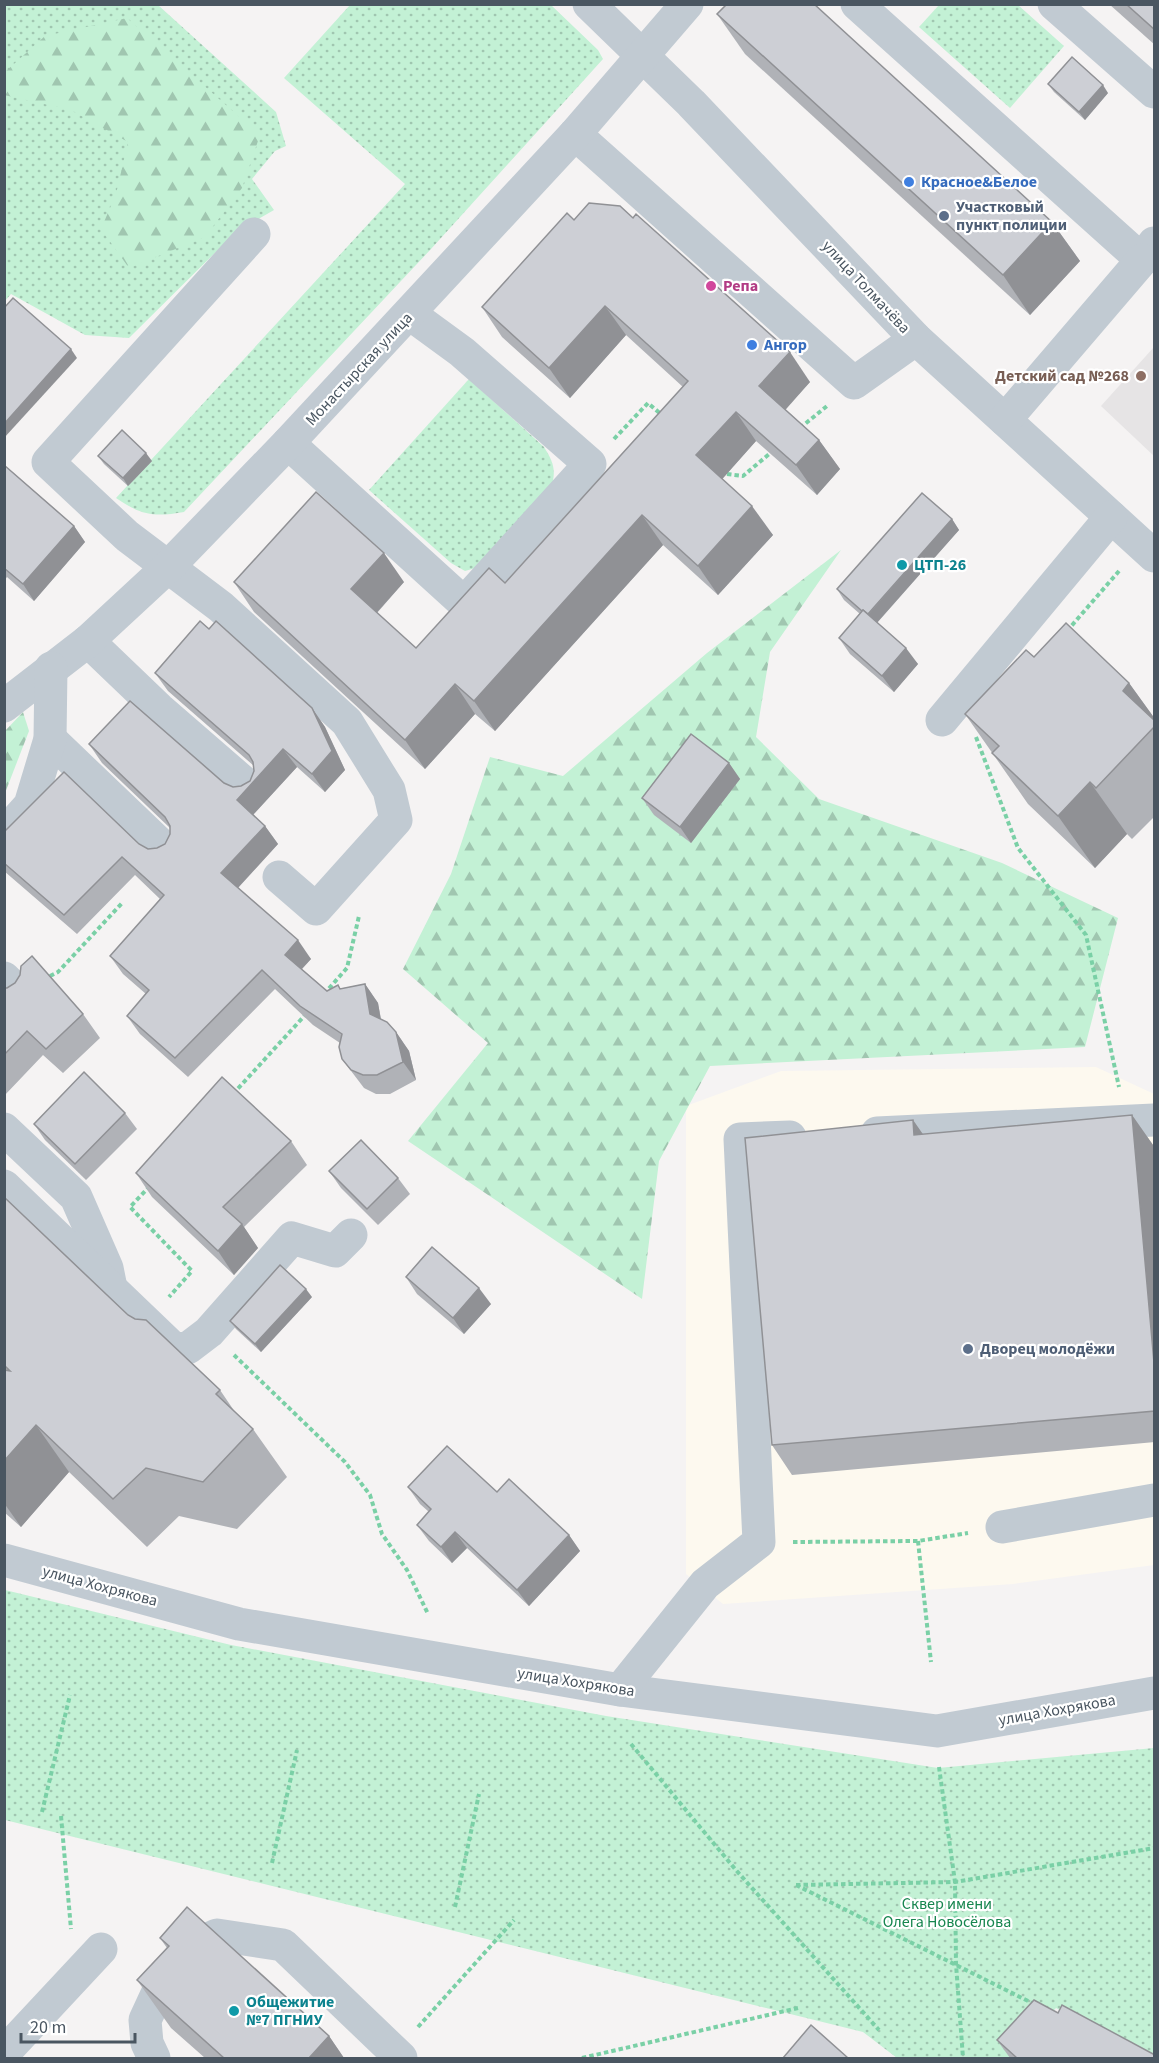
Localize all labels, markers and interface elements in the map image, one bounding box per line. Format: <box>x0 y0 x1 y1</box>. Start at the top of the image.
place label: Красное&Белое <box>921 171 1037 193</box>
marker: Красное&Белое <box>902 175 916 189</box>
place label: Участковый пункт полиции <box>956 196 1067 236</box>
marker: Участковый пункт полиции <box>937 209 951 223</box>
street label: улица Толмачёва <box>817 235 915 339</box>
place label: Репа <box>723 275 758 297</box>
marker: Репа <box>704 279 718 293</box>
street label: Монастырская улица <box>300 307 418 431</box>
place label: Ангор <box>763 334 807 356</box>
marker: Ангор <box>745 338 759 352</box>
place label: Детский сад №268 <box>995 365 1129 387</box>
marker: Детский сад №268 <box>1134 369 1148 383</box>
place label: ЦТП-26 <box>914 554 966 576</box>
marker: ЦТП-26 <box>895 558 909 572</box>
place label: Дворец молодёжи <box>980 1338 1115 1360</box>
marker: Дворец молодёжи <box>961 1342 975 1356</box>
street label: улица Хохрякова <box>40 1560 160 1612</box>
street label: улица Хохрякова <box>516 1662 636 1702</box>
street label: улица Хохрякова <box>997 1689 1117 1731</box>
park label: Сквер имени Олега Новосёлова <box>883 1893 1011 1933</box>
place label: Общежитие №7 ПГНИУ <box>246 1991 334 2031</box>
marker: Общежитие №7 ПГНИУ <box>227 2004 241 2018</box>
scale bar <box>21 2006 135 2044</box>
text: 20 m <box>30 2015 66 2040</box>

